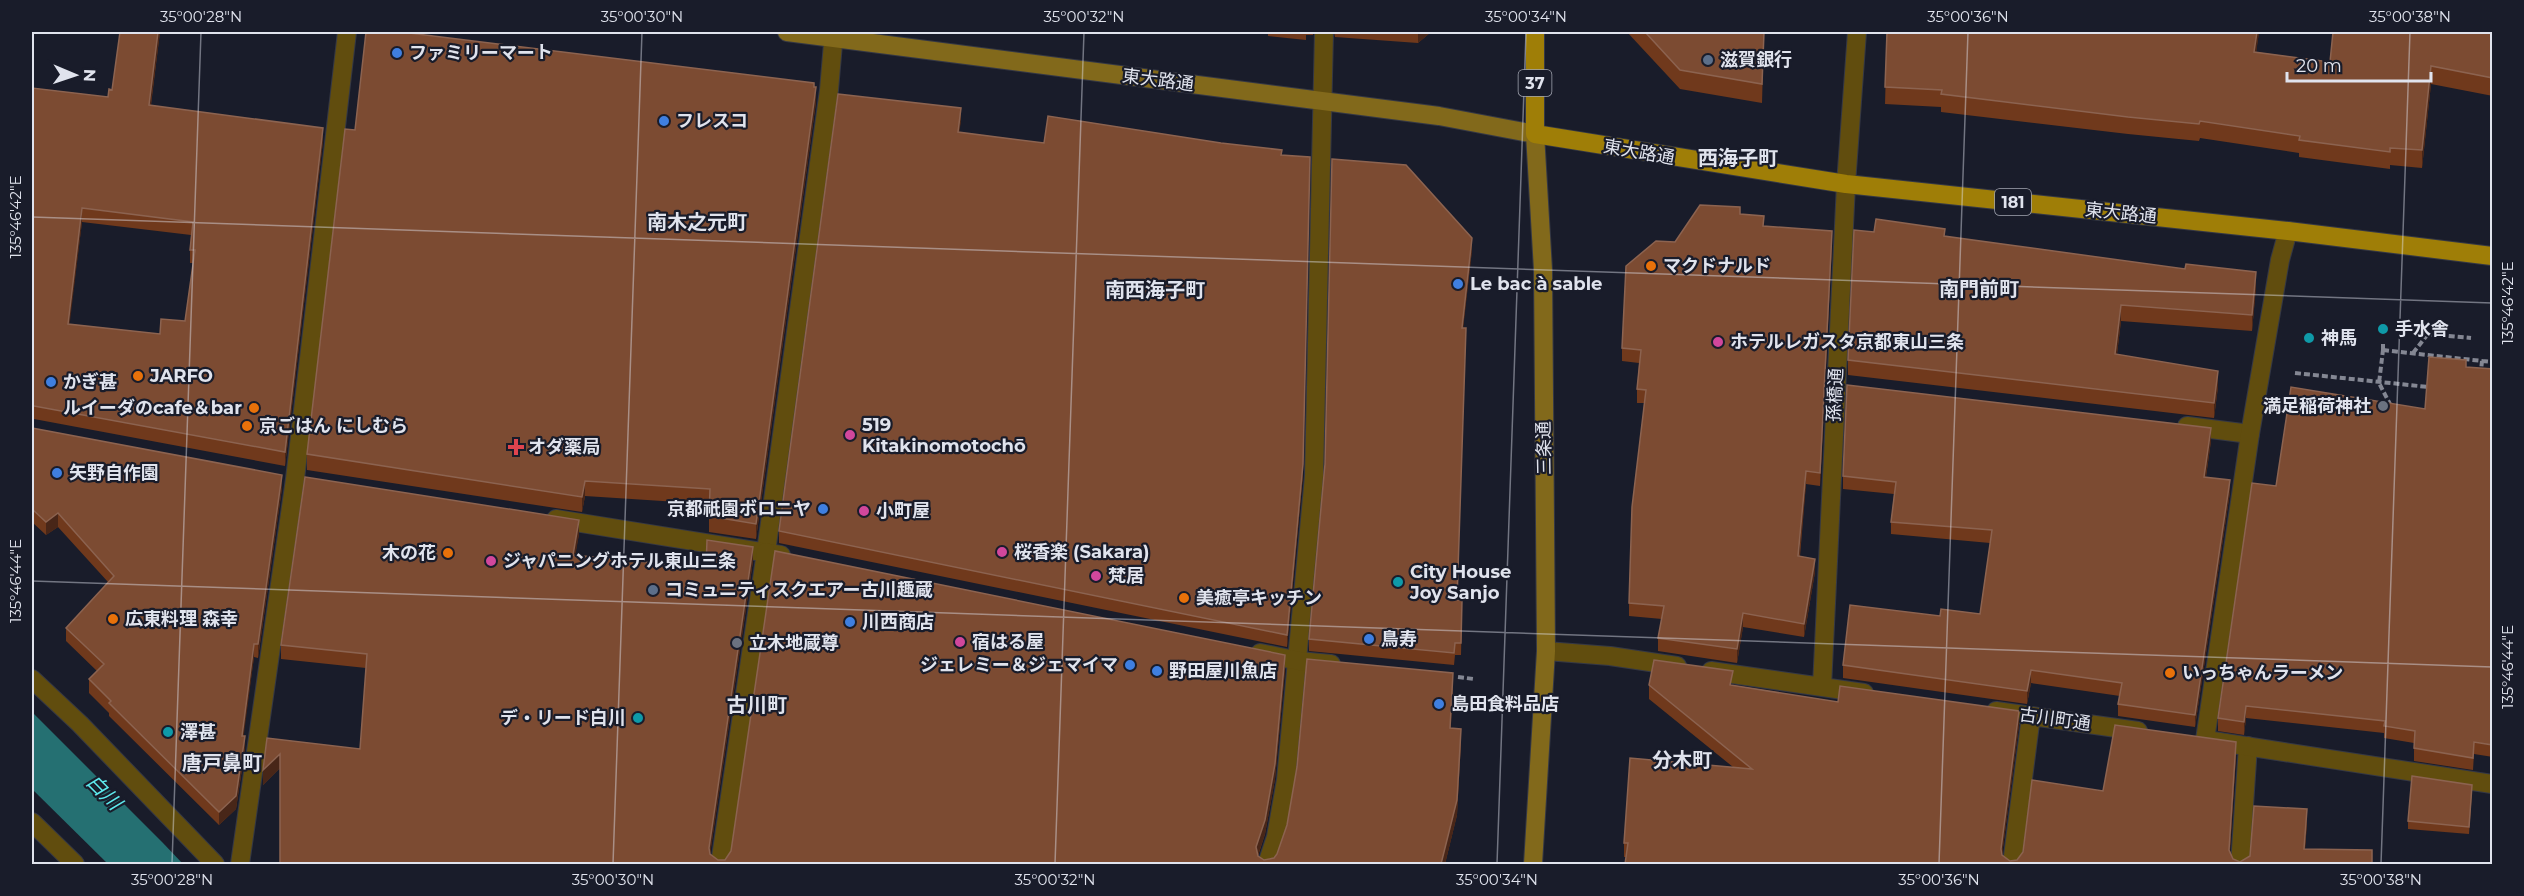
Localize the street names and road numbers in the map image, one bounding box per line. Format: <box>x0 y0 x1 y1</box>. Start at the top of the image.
street label: 東大路通 <box>1121 65 1195 95</box>
road number: 37 <box>1518 70 1552 96</box>
street label: 東大路通 <box>1602 135 1676 169</box>
road number: 181 <box>1995 189 2031 215</box>
street label: 東大路通 <box>2084 198 2158 228</box>
street label: 孫橋通 <box>1823 367 1847 423</box>
street label: 三条通 <box>1533 421 1555 475</box>
street label: 古川町通 <box>2018 703 2092 735</box>

